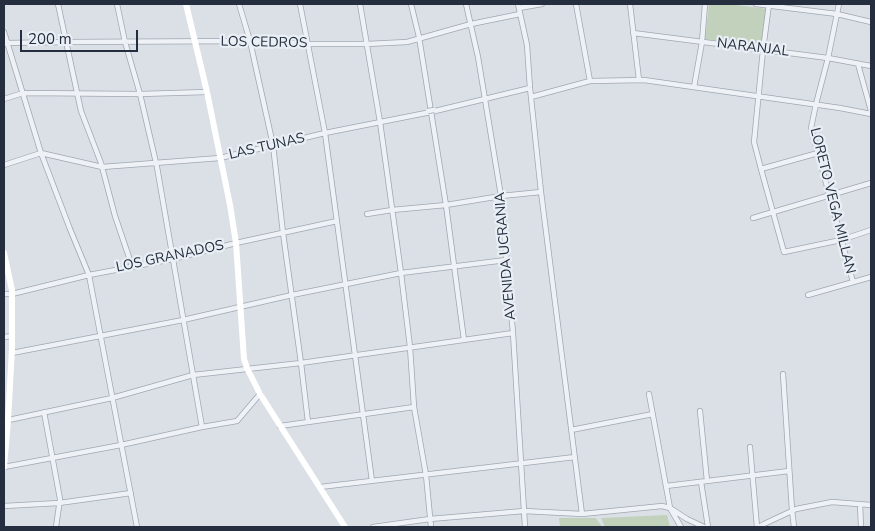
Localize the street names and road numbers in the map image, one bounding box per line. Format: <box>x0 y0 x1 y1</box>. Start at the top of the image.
street label: LOS CEDROS <box>221 34 307 52</box>
street label: NARANJAL <box>716 35 790 61</box>
street label: LORETO VEGA MILLAN <box>806 126 858 276</box>
street label: LAS TUNAS <box>227 130 307 164</box>
street label: AVENIDA UCRANIA <box>492 191 520 321</box>
street label: LOS GRANADOS <box>114 237 226 277</box>

